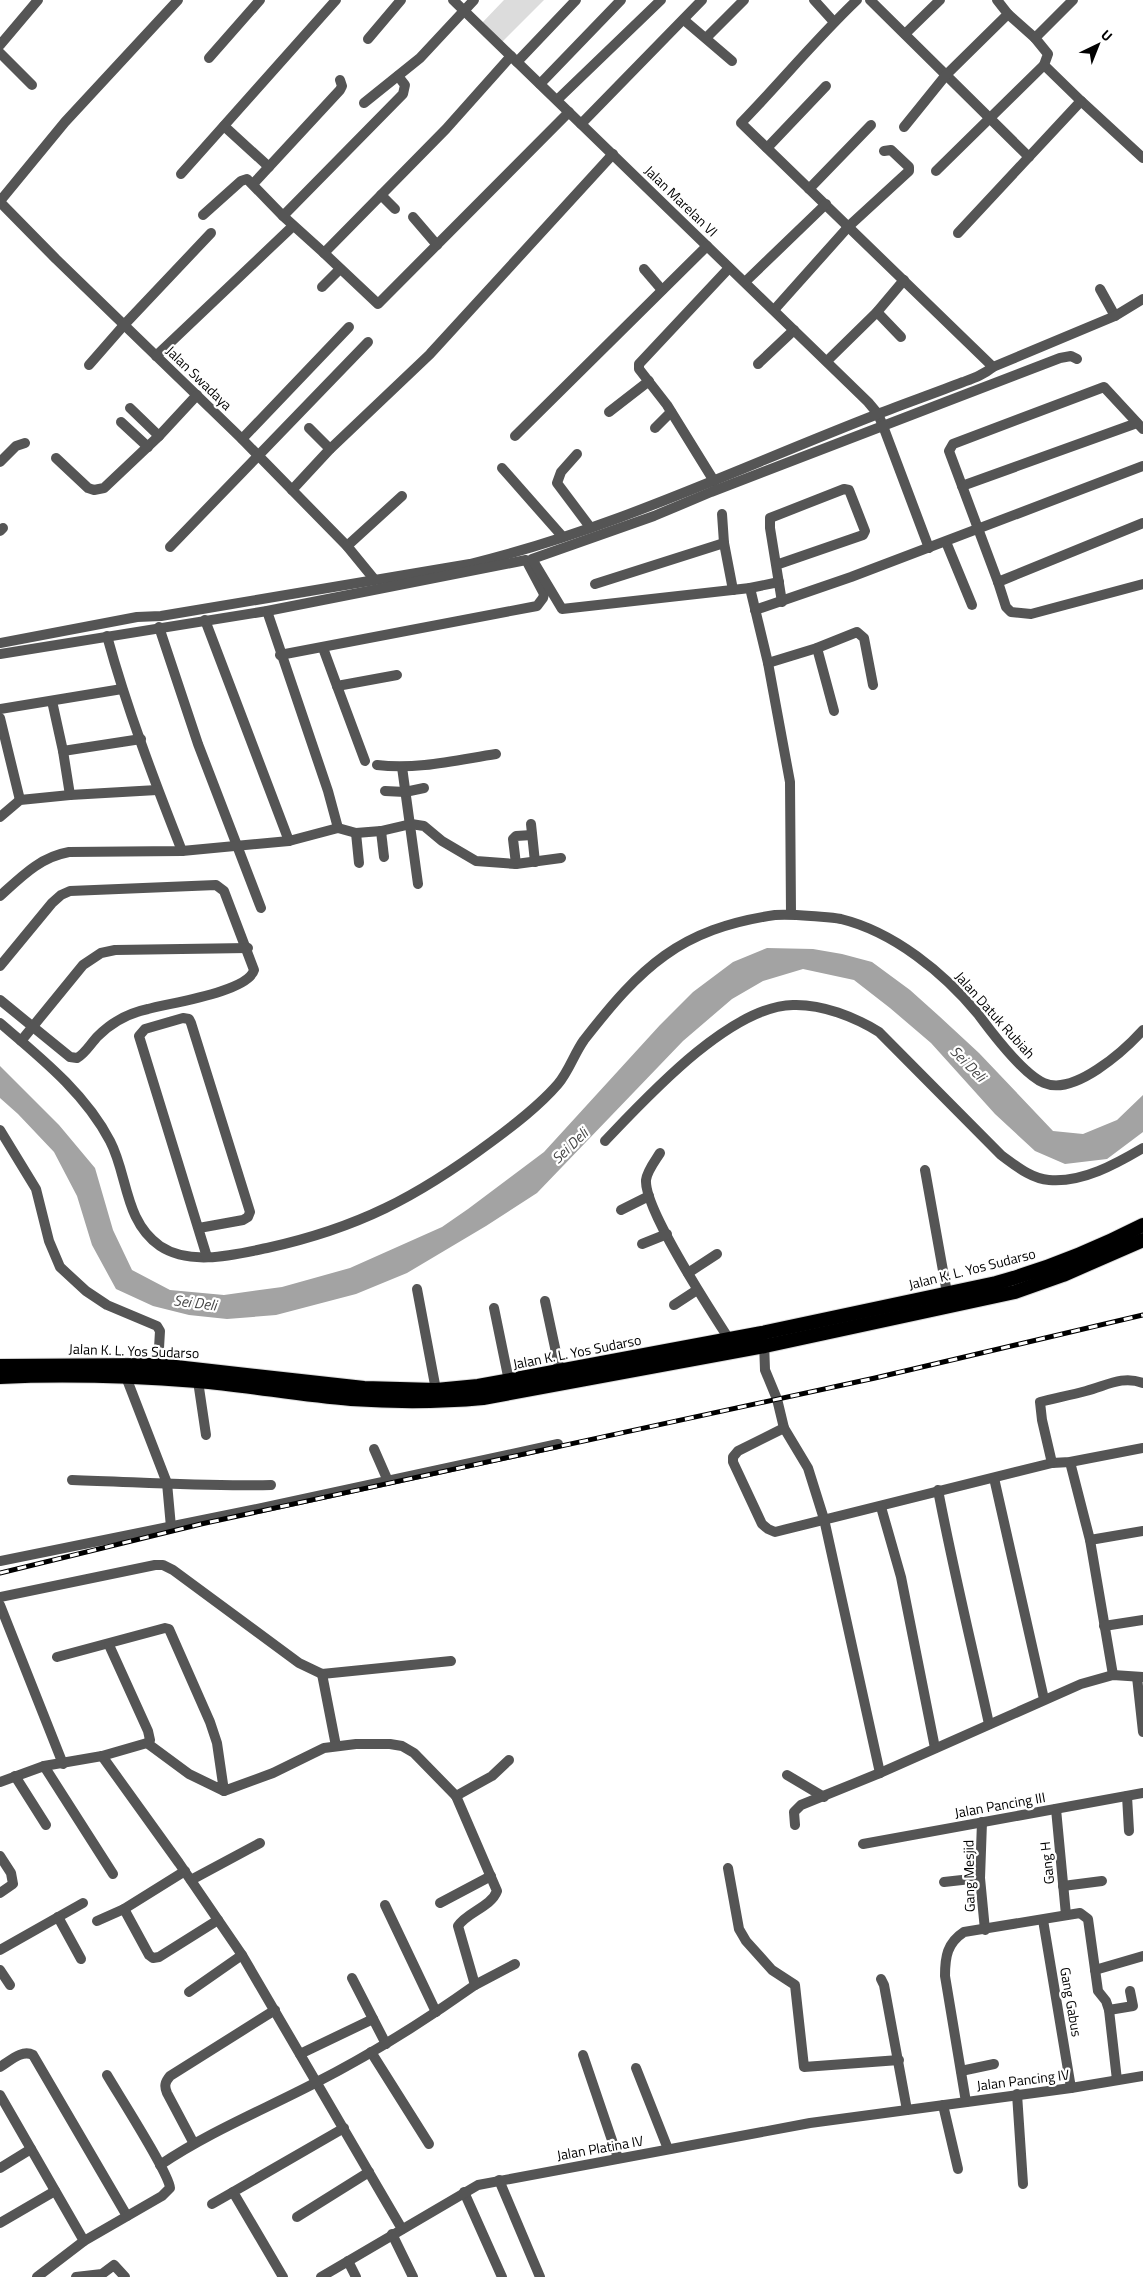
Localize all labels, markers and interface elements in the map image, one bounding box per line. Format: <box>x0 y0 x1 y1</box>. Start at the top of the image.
north arrow <box>1073 20 1123 70</box>
text: U <box>1097 24 1118 46</box>
street label: Jalan Marelan VI <box>640 160 723 241</box>
street label: Jalan Swadaya <box>161 341 237 415</box>
street label: Jalan Datuk Rubiah <box>950 966 1040 1063</box>
water label: Sei Deli <box>945 1040 993 1088</box>
water label: Sei Deli <box>546 1121 595 1169</box>
street label: Jalan K. L. Yos Sudarso <box>906 1243 1038 1294</box>
water label: Sei Deli <box>172 1288 220 1317</box>
street label: Jalan K. L. Yos Sudarso <box>511 1329 643 1374</box>
street label: Jalan K. L. Yos Sudarso <box>68 1338 200 1363</box>
street label: Jalan Pancing III <box>953 1786 1047 1823</box>
street label: Gang Mesjid <box>957 1840 980 1912</box>
street label: Gang H <box>1034 1841 1059 1885</box>
street label: Gang Gabus <box>1055 1965 1088 2038</box>
street label: Jalan Pancing IV <box>975 2063 1070 2096</box>
street label: Jalan Platina IV <box>555 2130 645 2165</box>

